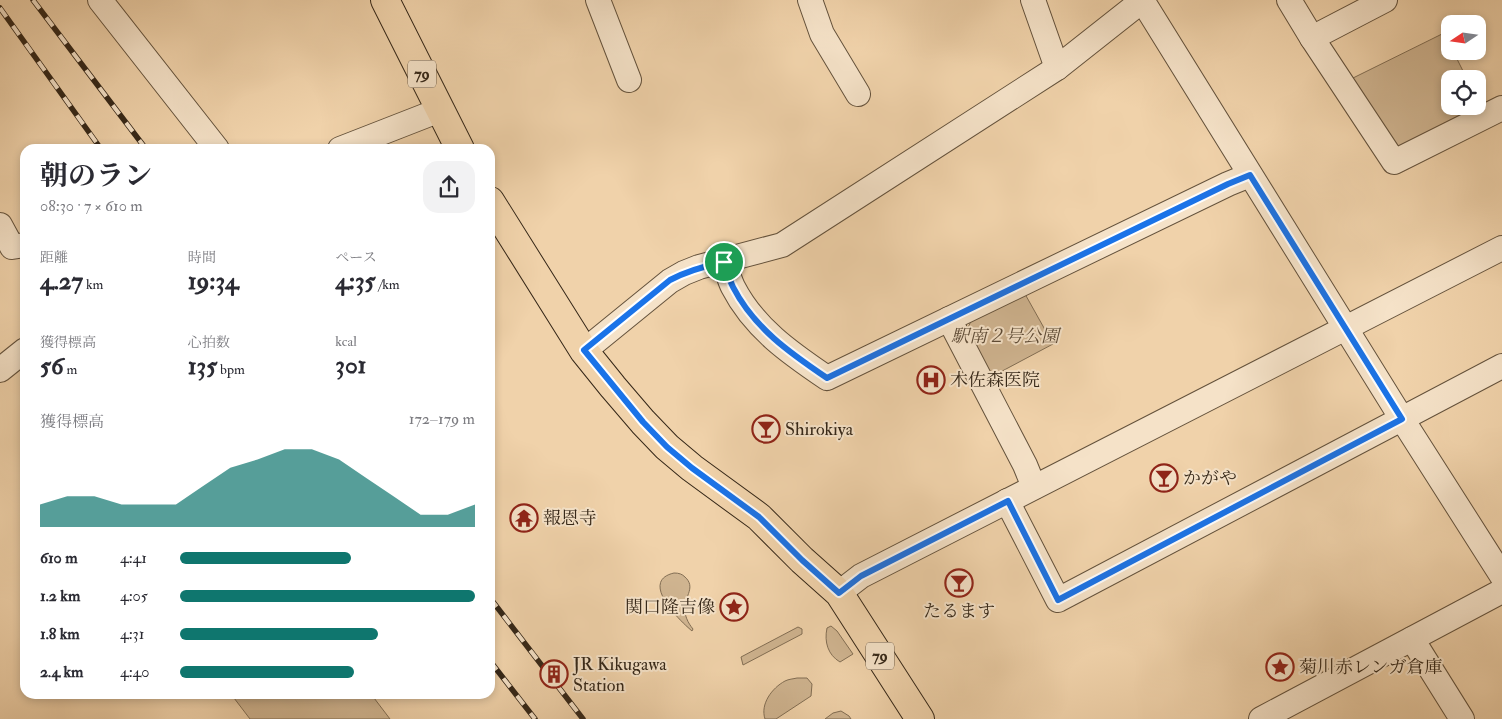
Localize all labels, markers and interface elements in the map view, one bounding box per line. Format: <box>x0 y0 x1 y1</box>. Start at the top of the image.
north arrow <box>1441 15 1486 60</box>
map controls <box>1441 15 1486 115</box>
road number: 79 <box>408 61 436 88</box>
button: locate <box>1441 70 1486 115</box>
text: 朝のラン <box>40 159 152 194</box>
button: share <box>423 161 475 213</box>
text: 08:30 · 7 × 610 m <box>40 196 143 216</box>
pin <box>703 241 745 283</box>
icon: arrive <box>710 248 738 276</box>
text: 距離 <box>40 249 68 266</box>
text: 時間 <box>188 249 216 266</box>
text: ペース <box>335 249 377 266</box>
text: 4.27 <box>40 266 83 297</box>
text: 19:34 <box>188 266 238 297</box>
text: 4:35 <box>335 266 376 297</box>
text: km <box>83 276 103 293</box>
text: /km <box>376 276 400 293</box>
park label: 駅南２号公園 <box>951 325 1062 348</box>
text: kcal <box>335 333 357 350</box>
text: 獲得標高 <box>40 334 96 351</box>
text: 心拍数 <box>188 334 230 351</box>
text: 301 <box>335 350 367 381</box>
text: 56 <box>40 351 64 382</box>
text: 135 <box>188 351 217 382</box>
text: m <box>64 361 77 378</box>
text: bpm <box>217 361 245 378</box>
hospital icon: 木佐森医院 <box>916 365 946 395</box>
place label: 木佐森医院 <box>950 369 1040 392</box>
text: 172–179 m <box>409 409 475 429</box>
text: 獲得標高 <box>40 412 104 432</box>
bar icon: Shirokiya <box>751 414 781 444</box>
place label: Shirokiya <box>785 418 854 441</box>
bar icon: かがや <box>1149 463 1179 493</box>
place label: かがや <box>1183 467 1237 490</box>
temple icon: 報恩寺 <box>509 503 539 533</box>
place label: 報恩寺 <box>543 507 597 530</box>
text: 610 m <box>40 548 78 568</box>
text: 4:41 <box>120 548 147 568</box>
bar icon: たるます <box>944 568 974 598</box>
text: 1.2 km <box>40 586 80 606</box>
text: 4:05 <box>120 586 148 606</box>
place icon: 関口隆吉像 <box>719 592 749 622</box>
place label: 関口隆吉像 <box>625 596 715 619</box>
place label: たるます <box>923 600 995 623</box>
text: 1.8 km <box>40 624 80 644</box>
text: 4:31 <box>120 624 144 644</box>
road number: 79 <box>866 642 894 669</box>
place icon: 菊川赤レンガ倉庫 <box>1265 652 1295 682</box>
place label: JR Kikugawa Station <box>572 653 667 697</box>
place label: 菊川赤レンガ倉庫 <box>1299 656 1443 679</box>
building icon: JR Kikugawa Station <box>539 659 569 689</box>
text: 2.4 km <box>40 662 83 682</box>
text: 4:40 <box>120 662 149 682</box>

